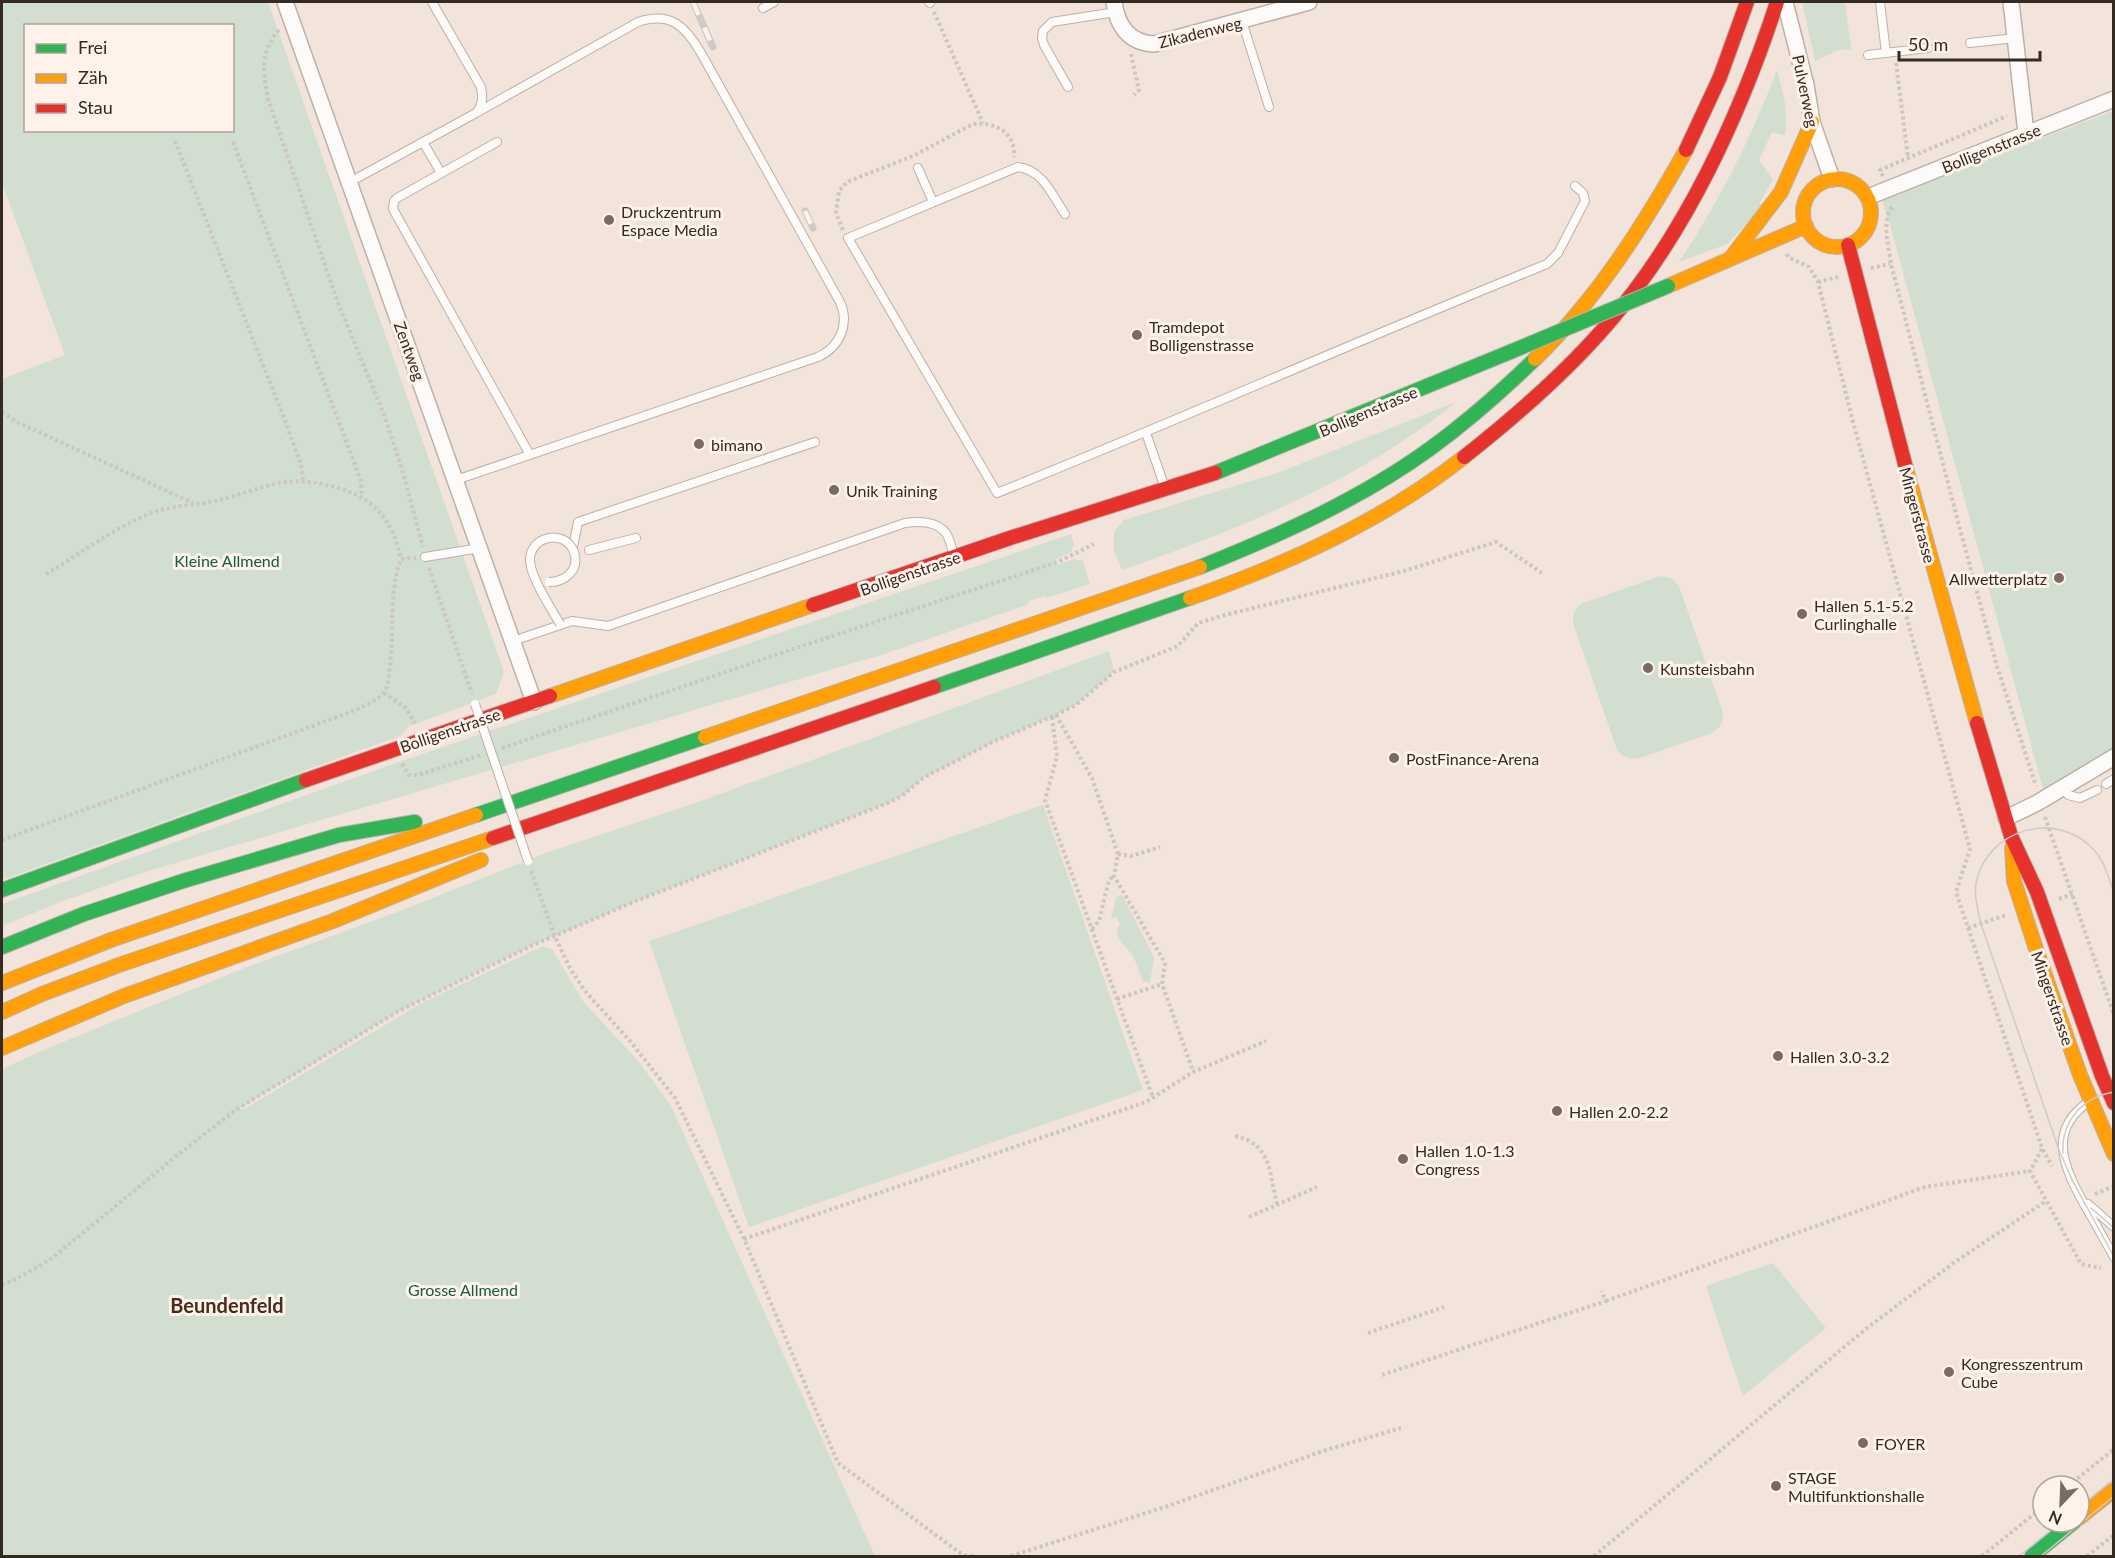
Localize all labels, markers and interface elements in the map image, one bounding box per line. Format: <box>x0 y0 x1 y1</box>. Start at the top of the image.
street label: Zikadenweg <box>1156 12 1244 52</box>
legend <box>24 24 234 132</box>
scale bar <box>1899 24 2040 62</box>
text: 50 m <box>1908 33 1948 55</box>
text: Frei <box>78 36 107 58</box>
street label: Pulverweg <box>1789 53 1823 129</box>
text: Zäh <box>78 66 108 88</box>
text: Stau <box>78 96 113 118</box>
street label: Bolligenstrasse <box>1939 120 2043 176</box>
place label: Druckzentrum Espace Media <box>621 202 722 239</box>
marker: Druckzentrum Espace Media <box>602 213 616 227</box>
place label: Tramdepot Bolligenstrasse <box>1149 317 1254 354</box>
street label: Zentweg <box>391 319 429 383</box>
marker: Tramdepot Bolligenstrasse <box>1130 328 1144 342</box>
street label: Bolligenstrasse <box>1316 382 1420 440</box>
place label: bimano <box>711 435 763 454</box>
marker: bimano <box>692 437 706 451</box>
street label: Mingerstrasse <box>1896 465 1940 565</box>
place label: Unik Training <box>846 481 937 500</box>
marker: Unik Training <box>827 483 841 497</box>
street label: Bolligenstrasse <box>857 547 963 599</box>
park label: Kleine Allmend <box>174 551 280 570</box>
place label: Allwetterplatz <box>1949 569 2047 588</box>
marker: Allwetterplatz <box>2052 571 2066 585</box>
place label: Hallen 5.1-5.2 Curlinghalle <box>1814 596 1914 633</box>
marker: Hallen 5.1-5.2 Curlinghalle <box>1795 607 1809 621</box>
place label: Kunsteisbahn <box>1660 659 1755 678</box>
marker: Kunsteisbahn <box>1641 661 1655 675</box>
street label: Bolligenstrasse <box>397 704 503 756</box>
place label: PostFinance-Arena <box>1406 749 1539 768</box>
marker: PostFinance-Arena <box>1387 751 1401 765</box>
street label: Mingerstrasse <box>2028 948 2078 1048</box>
place label: Hallen 3.0-3.2 <box>1790 1047 1890 1066</box>
marker: Hallen 3.0-3.2 <box>1771 1049 1785 1063</box>
place label: Hallen 2.0-2.2 <box>1569 1102 1669 1121</box>
marker: Hallen 2.0-2.2 <box>1550 1104 1564 1118</box>
place label: Hallen 1.0-1.3 Congress <box>1415 1141 1515 1178</box>
marker: Hallen 1.0-1.3 Congress <box>1396 1152 1410 1166</box>
park label: Grosse Allmend <box>408 1280 518 1299</box>
district label: Beundenfeld <box>170 1293 284 1317</box>
place label: Kongresszentrum Cube <box>1961 1354 2083 1391</box>
marker: Kongresszentrum Cube <box>1942 1365 1956 1379</box>
place label: FOYER <box>1875 1434 1925 1453</box>
marker: FOYER <box>1856 1436 1870 1450</box>
place label: STAGE Multifunktionshalle <box>1788 1468 1925 1505</box>
north arrow <box>2031 1474 2091 1534</box>
marker: STAGE Multifunktionshalle <box>1769 1479 1783 1493</box>
text: N <box>2046 1507 2064 1529</box>

